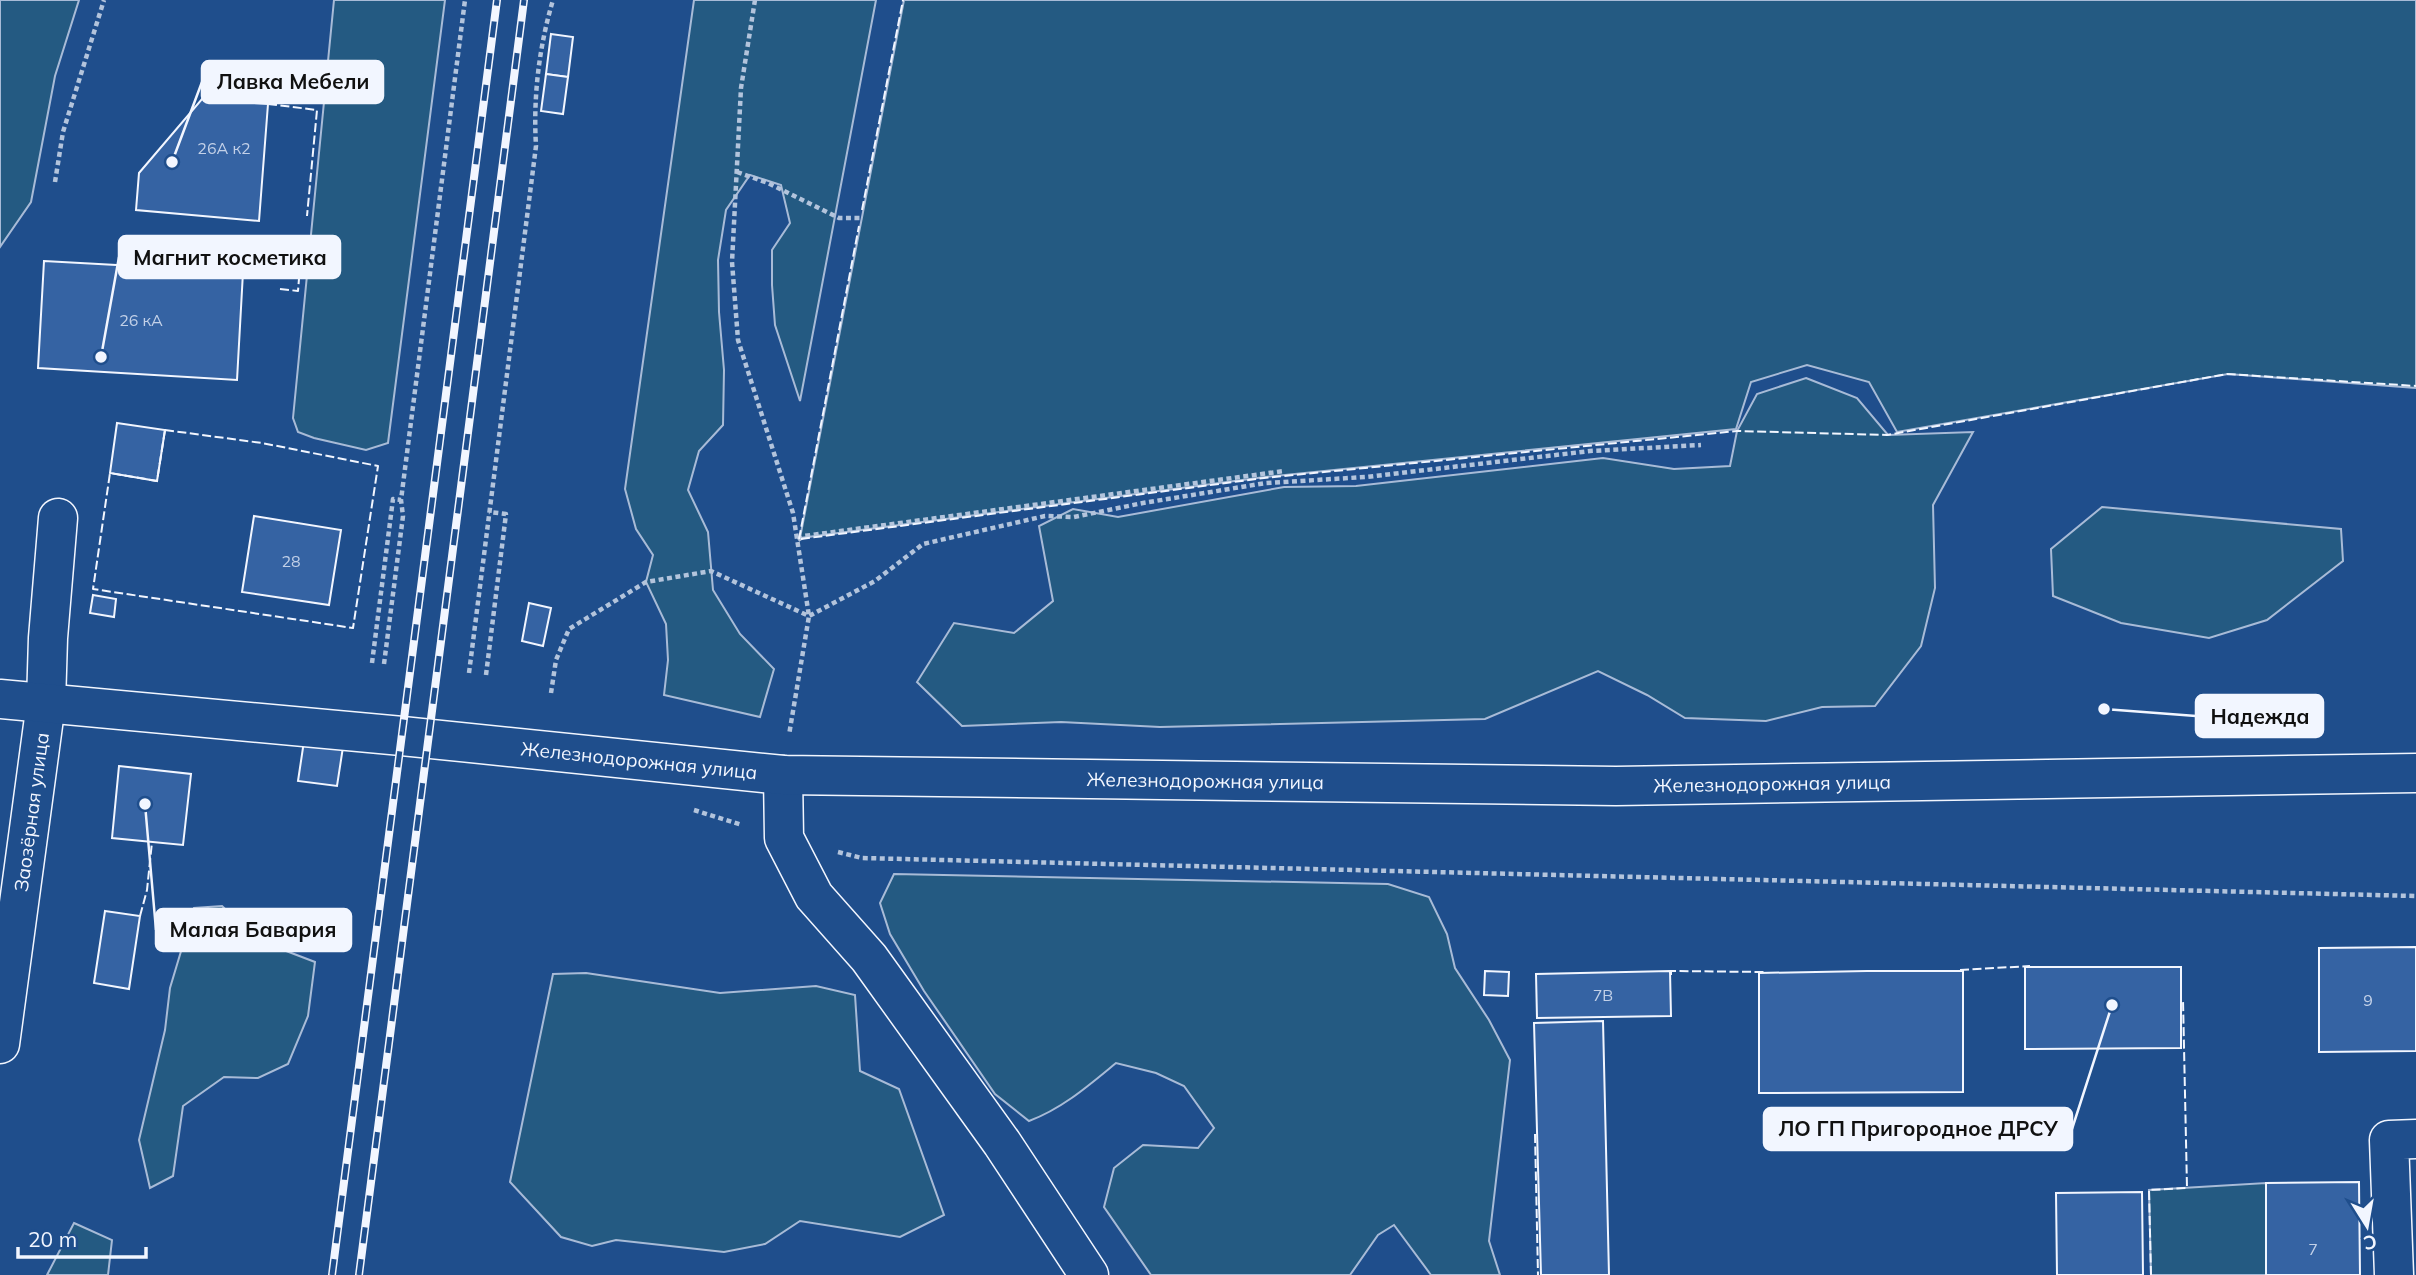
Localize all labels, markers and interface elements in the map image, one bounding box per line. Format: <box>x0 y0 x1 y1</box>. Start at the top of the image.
callout: Лавка Мебели <box>202 61 383 103</box>
text: Лавка Мебели <box>216 68 370 94</box>
house number: 26А к2 <box>197 138 251 158</box>
callout: Магнит косметика <box>119 236 340 278</box>
text: Магнит косметика <box>133 244 327 270</box>
house number: 26 кА <box>119 310 163 330</box>
house number: 28 <box>281 551 301 571</box>
callout: Надежда <box>2196 695 2323 737</box>
text: Надежда <box>2210 703 2310 729</box>
street label: Заозёрная улица <box>9 731 54 893</box>
street label: Железнодорожная улица <box>520 736 758 784</box>
street label: Железнодорожная улица <box>1086 767 1324 794</box>
street label: Железнодорожная улица <box>1653 770 1891 797</box>
callout: Малая Бавария <box>156 909 351 951</box>
text: Малая Бавария <box>170 916 336 942</box>
house number: 7В <box>1593 985 1613 1005</box>
house number: 9 <box>2363 990 2373 1010</box>
callout: ЛО ГП Пригородное ДРСУ <box>1764 1108 2072 1150</box>
text: ЛО ГП Пригородное ДРСУ <box>1778 1115 2059 1141</box>
north arrow <box>2332 1191 2402 1261</box>
scale bar <box>18 1216 145 1260</box>
text: 20 m <box>28 1226 77 1252</box>
text: С <box>2362 1230 2379 1256</box>
house number: 7 <box>2308 1239 2318 1259</box>

